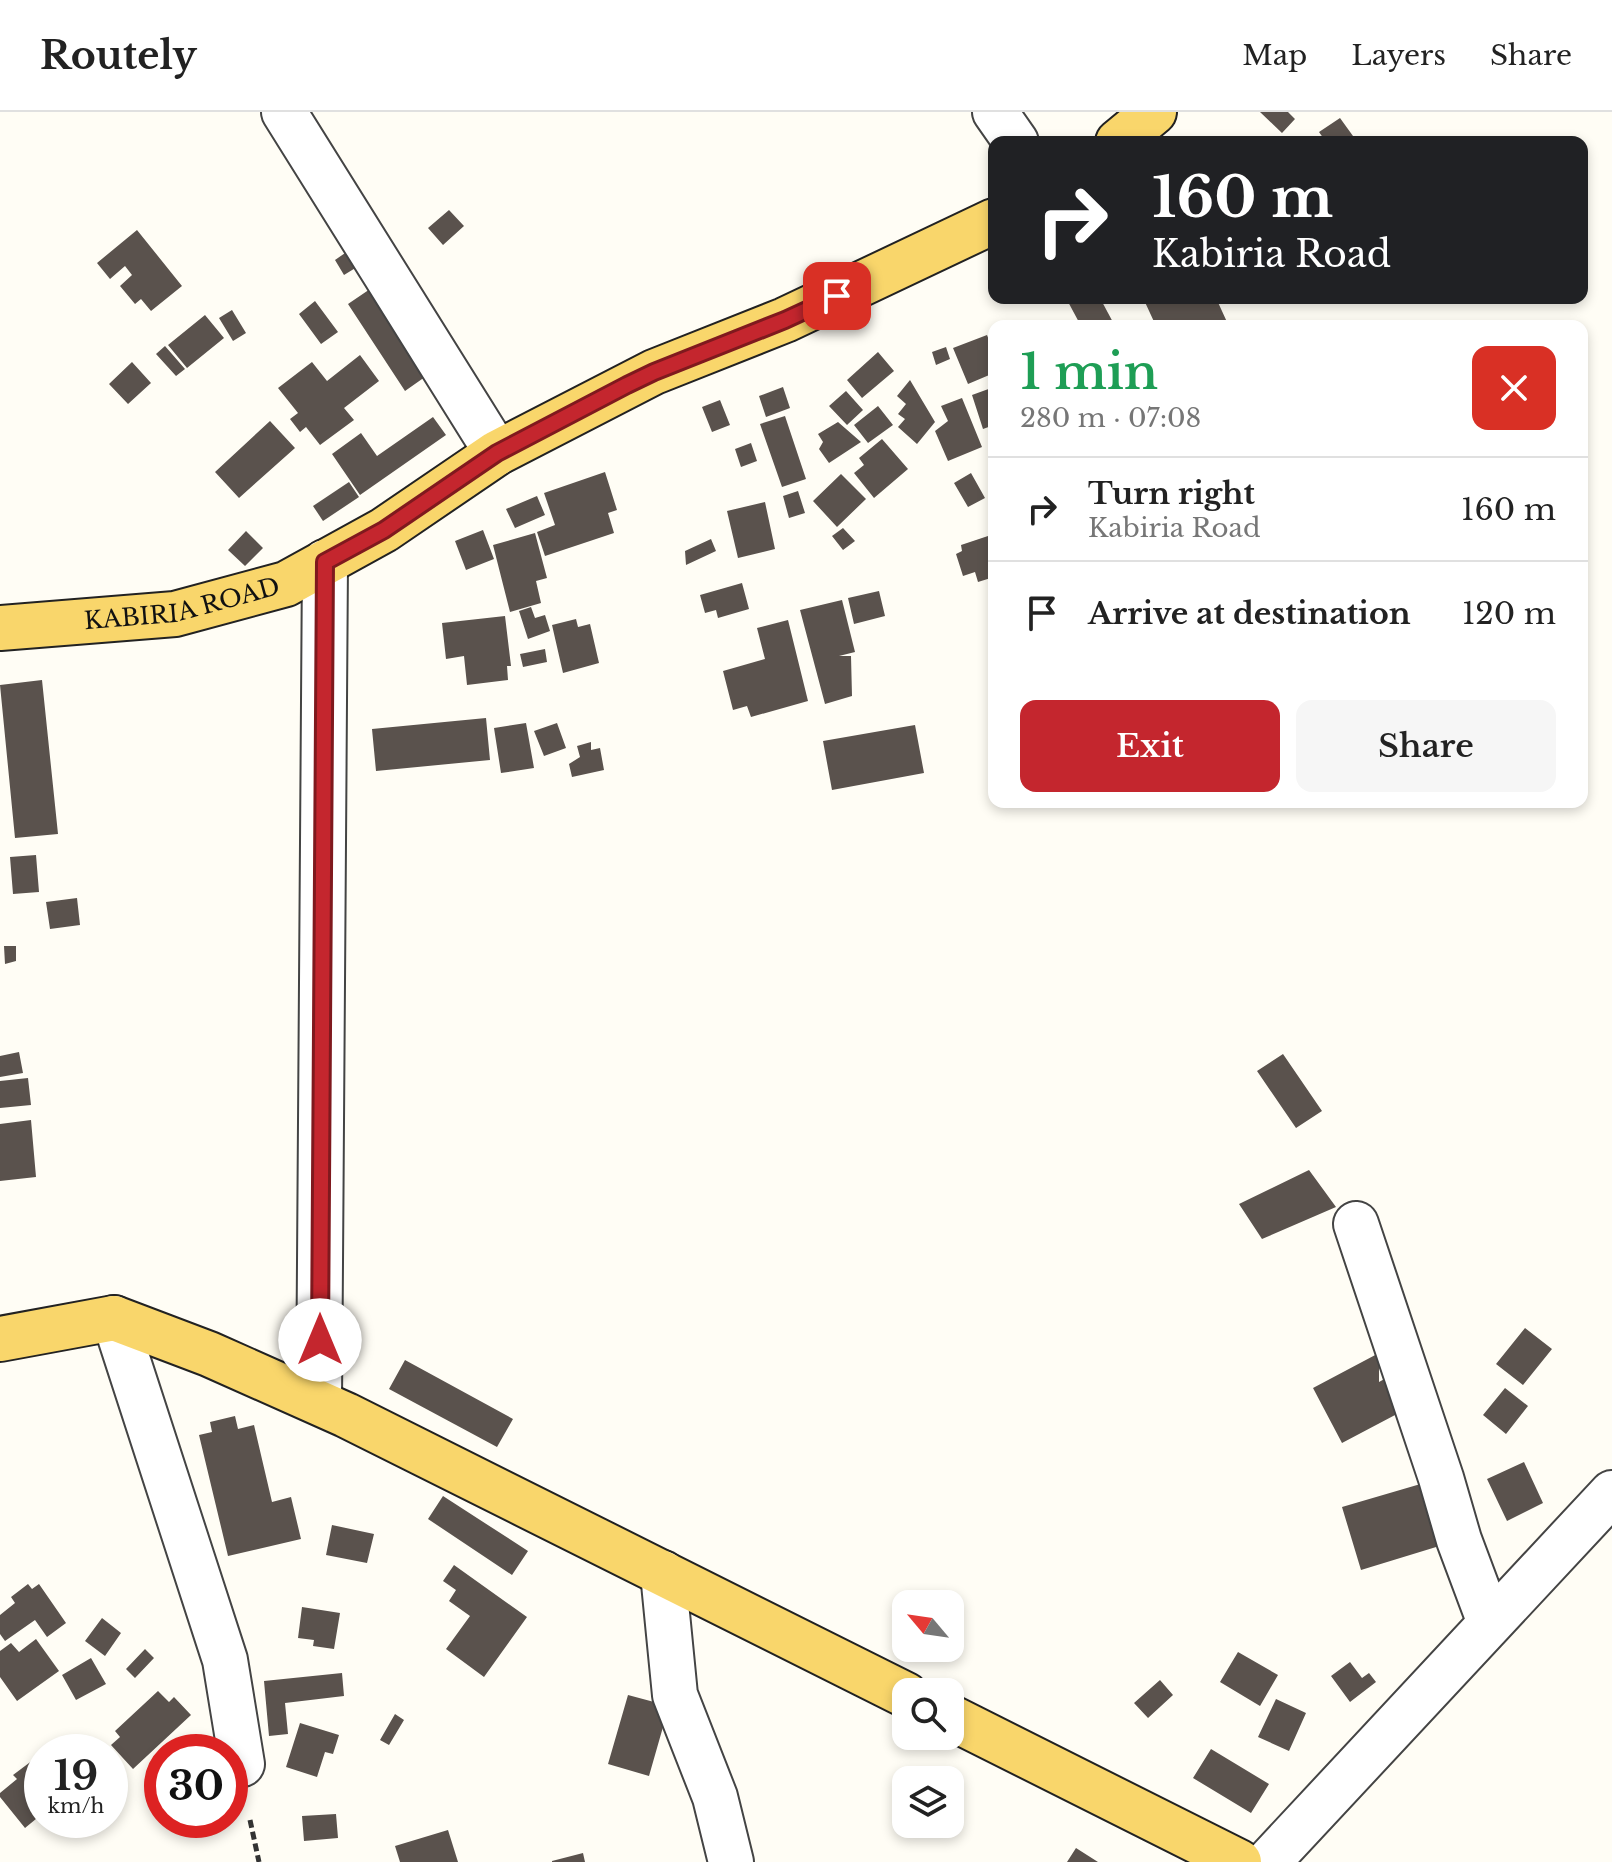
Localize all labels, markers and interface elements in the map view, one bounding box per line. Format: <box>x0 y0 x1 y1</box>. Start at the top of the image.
text: Routely <box>40 32 197 79</box>
text: Map <box>1242 38 1307 73</box>
text: Layers <box>1351 38 1446 73</box>
text: Share <box>1490 38 1572 73</box>
text: 160 m <box>1152 163 1333 232</box>
icon: right <box>1020 168 1124 272</box>
text: Kabiria Road <box>1152 232 1391 277</box>
pin <box>803 262 871 330</box>
icon: arrive <box>815 274 859 318</box>
text: 1 min <box>1020 342 1158 402</box>
button: close <box>1472 346 1556 430</box>
text: 280 m · 07:08 <box>1020 402 1201 434</box>
text: Turn right <box>1088 475 1255 512</box>
icon: right <box>1020 487 1064 531</box>
text: 160 m <box>1461 491 1556 528</box>
text: Kabiria Road <box>1088 512 1261 544</box>
street label: KABIRIA ROAD <box>83 571 283 635</box>
icon: arrive <box>1020 591 1064 635</box>
text: Arrive at destination <box>1088 595 1411 632</box>
text: 120 m <box>1462 595 1556 632</box>
button: Exit <box>1020 700 1280 792</box>
button: Share <box>1296 700 1556 792</box>
position arrow <box>278 1298 362 1382</box>
north arrow <box>892 1590 964 1662</box>
map controls <box>892 1590 964 1838</box>
button: search <box>892 1678 964 1750</box>
speed limit sign: 30 <box>144 1734 248 1838</box>
text: 19 <box>54 1751 98 1801</box>
button: layers <box>892 1766 964 1838</box>
text: km/h <box>48 1794 104 1818</box>

